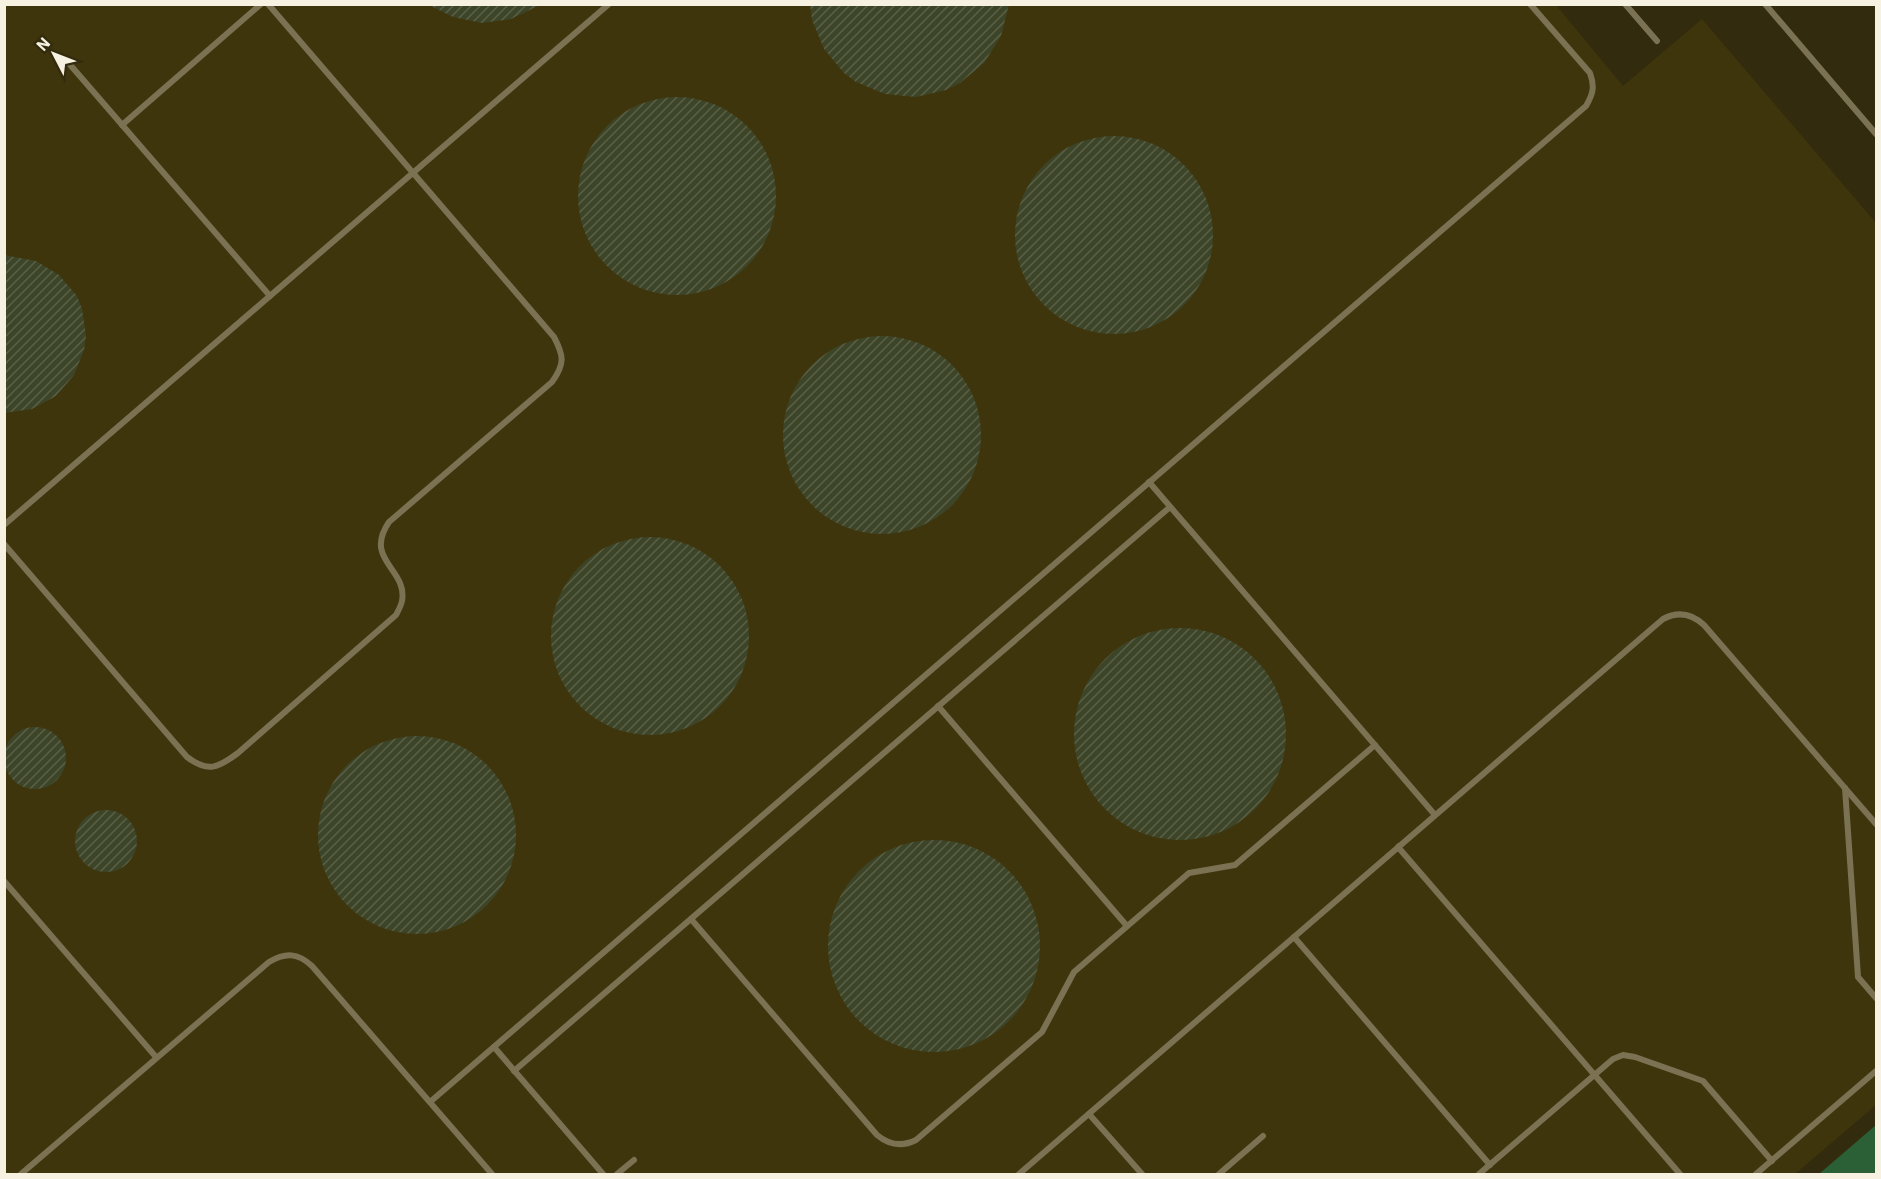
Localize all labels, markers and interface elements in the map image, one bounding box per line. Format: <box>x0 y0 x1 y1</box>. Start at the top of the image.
north arrow <box>24 24 84 84</box>
text: N <box>32 33 54 55</box>

